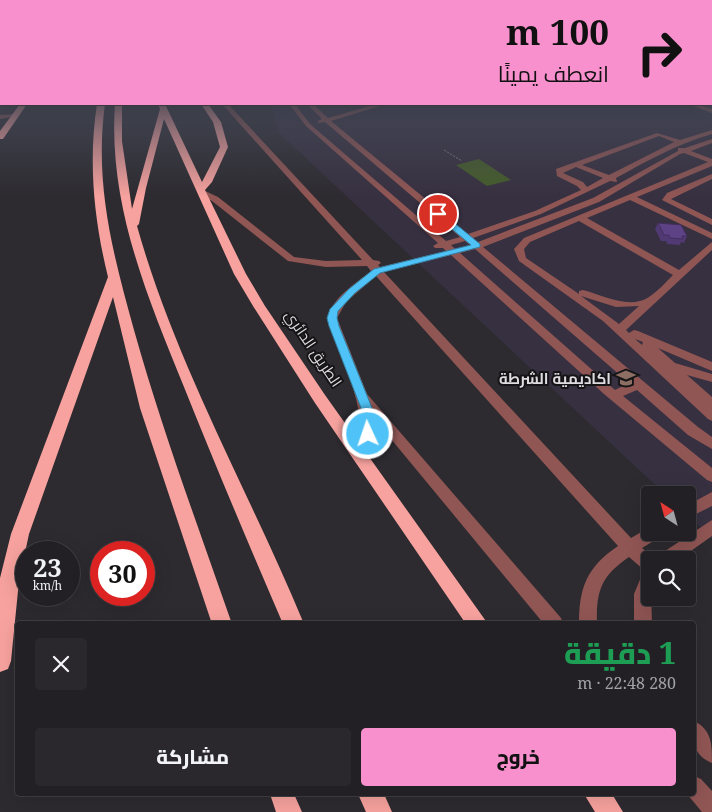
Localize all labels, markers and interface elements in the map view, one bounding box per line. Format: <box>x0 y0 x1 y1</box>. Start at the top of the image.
text: 100 m <box>506 8 609 55</box>
icon: right <box>627 20 692 85</box>
text: انعطف يمينًا <box>498 58 609 88</box>
pin <box>417 193 459 235</box>
icon: arrive <box>424 200 452 228</box>
street label: الطريق الدائري <box>278 306 347 392</box>
school or university icon: اكاديمية الشرطة <box>615 367 637 389</box>
place label: اكاديمية الشرطة <box>499 368 611 388</box>
position arrow <box>341 407 393 459</box>
north arrow <box>641 486 696 541</box>
map controls <box>641 486 696 606</box>
speed limit sign: 30 <box>90 541 155 606</box>
text: 23 <box>33 550 62 584</box>
button: search <box>641 551 696 606</box>
text: km/h <box>33 577 62 594</box>
text: 1 دقيقة <box>564 632 676 673</box>
button: close <box>35 638 87 690</box>
text: 280 m · 22:48 <box>577 672 676 694</box>
button: مشاركة <box>35 728 351 786</box>
button: خروج <box>361 728 676 786</box>

